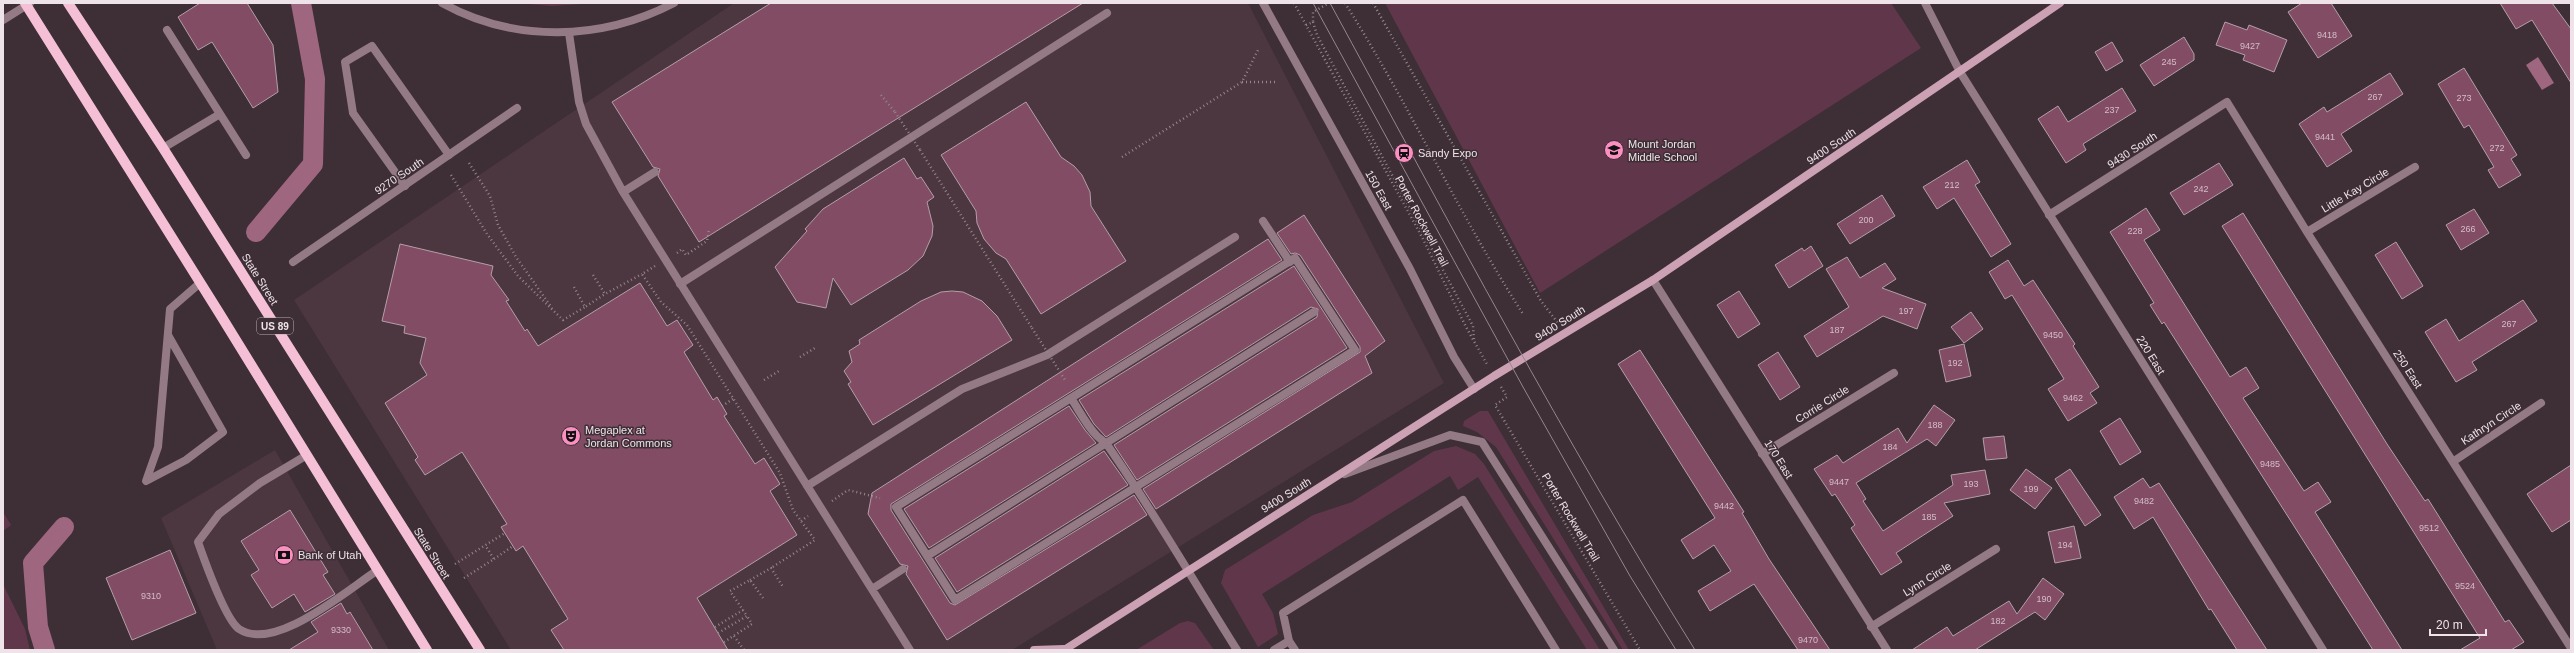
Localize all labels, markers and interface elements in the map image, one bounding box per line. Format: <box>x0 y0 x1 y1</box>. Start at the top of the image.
house number: 9418 <box>2317 30 2337 40</box>
house number: 9427 <box>2240 41 2260 51</box>
house number: 245 <box>2161 57 2177 67</box>
house number: 267 <box>2367 92 2383 102</box>
house number: 273 <box>2456 93 2472 103</box>
house number: 237 <box>2104 105 2120 115</box>
street label: 9400 South <box>1804 125 1858 167</box>
street label: 9430 South <box>2105 130 2159 170</box>
house number: 9441 <box>2315 132 2335 142</box>
place label: Mount Jordan Middle School <box>1628 138 1697 163</box>
school or university icon: Mount Jordan Middle School <box>1603 139 1625 161</box>
station icon: Sandy Expo <box>1393 142 1415 164</box>
house number: 272 <box>2489 143 2505 153</box>
place label: Sandy Expo <box>1418 147 1477 159</box>
street label: 9270 South <box>372 155 426 197</box>
street label: Little Kay Circle <box>2319 165 2391 215</box>
street label: 150 East <box>1363 168 1395 212</box>
street label: Porter Rockwell Trail <box>1393 174 1451 268</box>
house number: 212 <box>1944 180 1960 190</box>
house number: 242 <box>2193 184 2209 194</box>
house number: 200 <box>1858 215 1874 225</box>
house number: 266 <box>2460 224 2476 234</box>
house number: 228 <box>2127 226 2143 236</box>
street label: State Street <box>240 251 280 307</box>
street label: 9400 South <box>1533 303 1587 343</box>
house number: 197 <box>1898 306 1914 316</box>
road number: US 89 <box>257 318 293 334</box>
house number: 267 <box>2501 319 2517 329</box>
house number: 187 <box>1829 325 1845 335</box>
house number: 9450 <box>2043 330 2063 340</box>
street label: 220 East <box>2134 333 2168 377</box>
street label: 250 East <box>2391 348 2425 390</box>
house number: 192 <box>1947 358 1963 368</box>
street label: Corrie Circle <box>1793 383 1851 425</box>
house number: 9462 <box>2063 393 2083 403</box>
street label: Kathryn Circle <box>2459 399 2523 447</box>
house number: 188 <box>1927 420 1943 430</box>
place label: Megaplex at Jordan Commons <box>585 424 672 449</box>
theatre icon: Megaplex at Jordan Commons <box>560 425 582 447</box>
street label: 170 East <box>1762 437 1796 481</box>
house number: 184 <box>1882 442 1898 452</box>
house number: 9485 <box>2260 459 2280 469</box>
street label: Porter Rockwell Trail <box>1540 471 1602 563</box>
street label: 9400 South <box>1259 475 1313 515</box>
house number: 9447 <box>1829 477 1849 487</box>
house number: 193 <box>1963 479 1979 489</box>
house number: 199 <box>2023 484 2039 494</box>
house number: 9482 <box>2134 496 2154 506</box>
house number: 9442 <box>1714 501 1734 511</box>
house number: 185 <box>1921 512 1937 522</box>
house number: 9512 <box>2419 523 2439 533</box>
street label: State Street <box>412 525 452 581</box>
house number: 194 <box>2057 540 2073 550</box>
bank icon: Bank of Utah <box>273 544 295 566</box>
place label: Bank of Utah <box>298 549 362 561</box>
street label: Lynn Circle <box>1901 559 1953 599</box>
house number: 9524 <box>2455 581 2475 591</box>
house number: 9310 <box>141 591 161 601</box>
house number: 190 <box>2036 594 2052 604</box>
scale bar <box>2430 611 2486 637</box>
house number: 182 <box>1990 616 2006 626</box>
text: 20 m <box>2436 618 2463 632</box>
house number: 9330 <box>331 625 351 635</box>
house number: 9470 <box>1798 635 1818 645</box>

